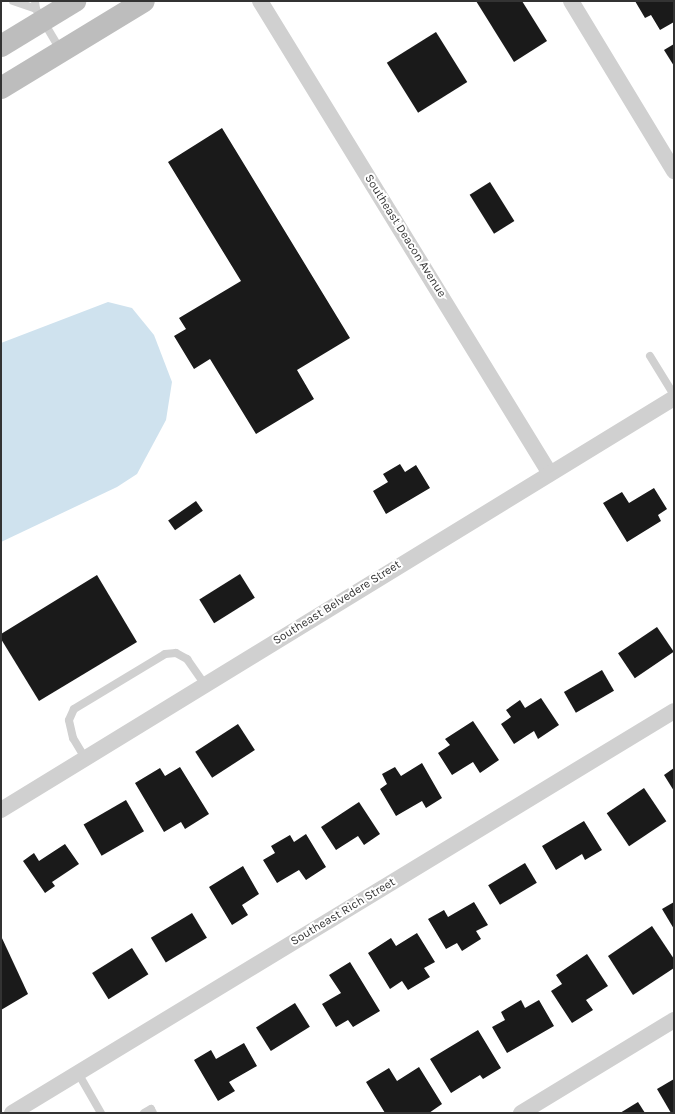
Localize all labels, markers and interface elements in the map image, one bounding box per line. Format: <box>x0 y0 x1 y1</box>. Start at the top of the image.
street label: Southeast Deacon Avenue <box>361 172 449 300</box>
street label: Southeast Belvedere Street <box>270 558 404 648</box>
street label: Southeast Rich Street <box>288 875 398 949</box>

